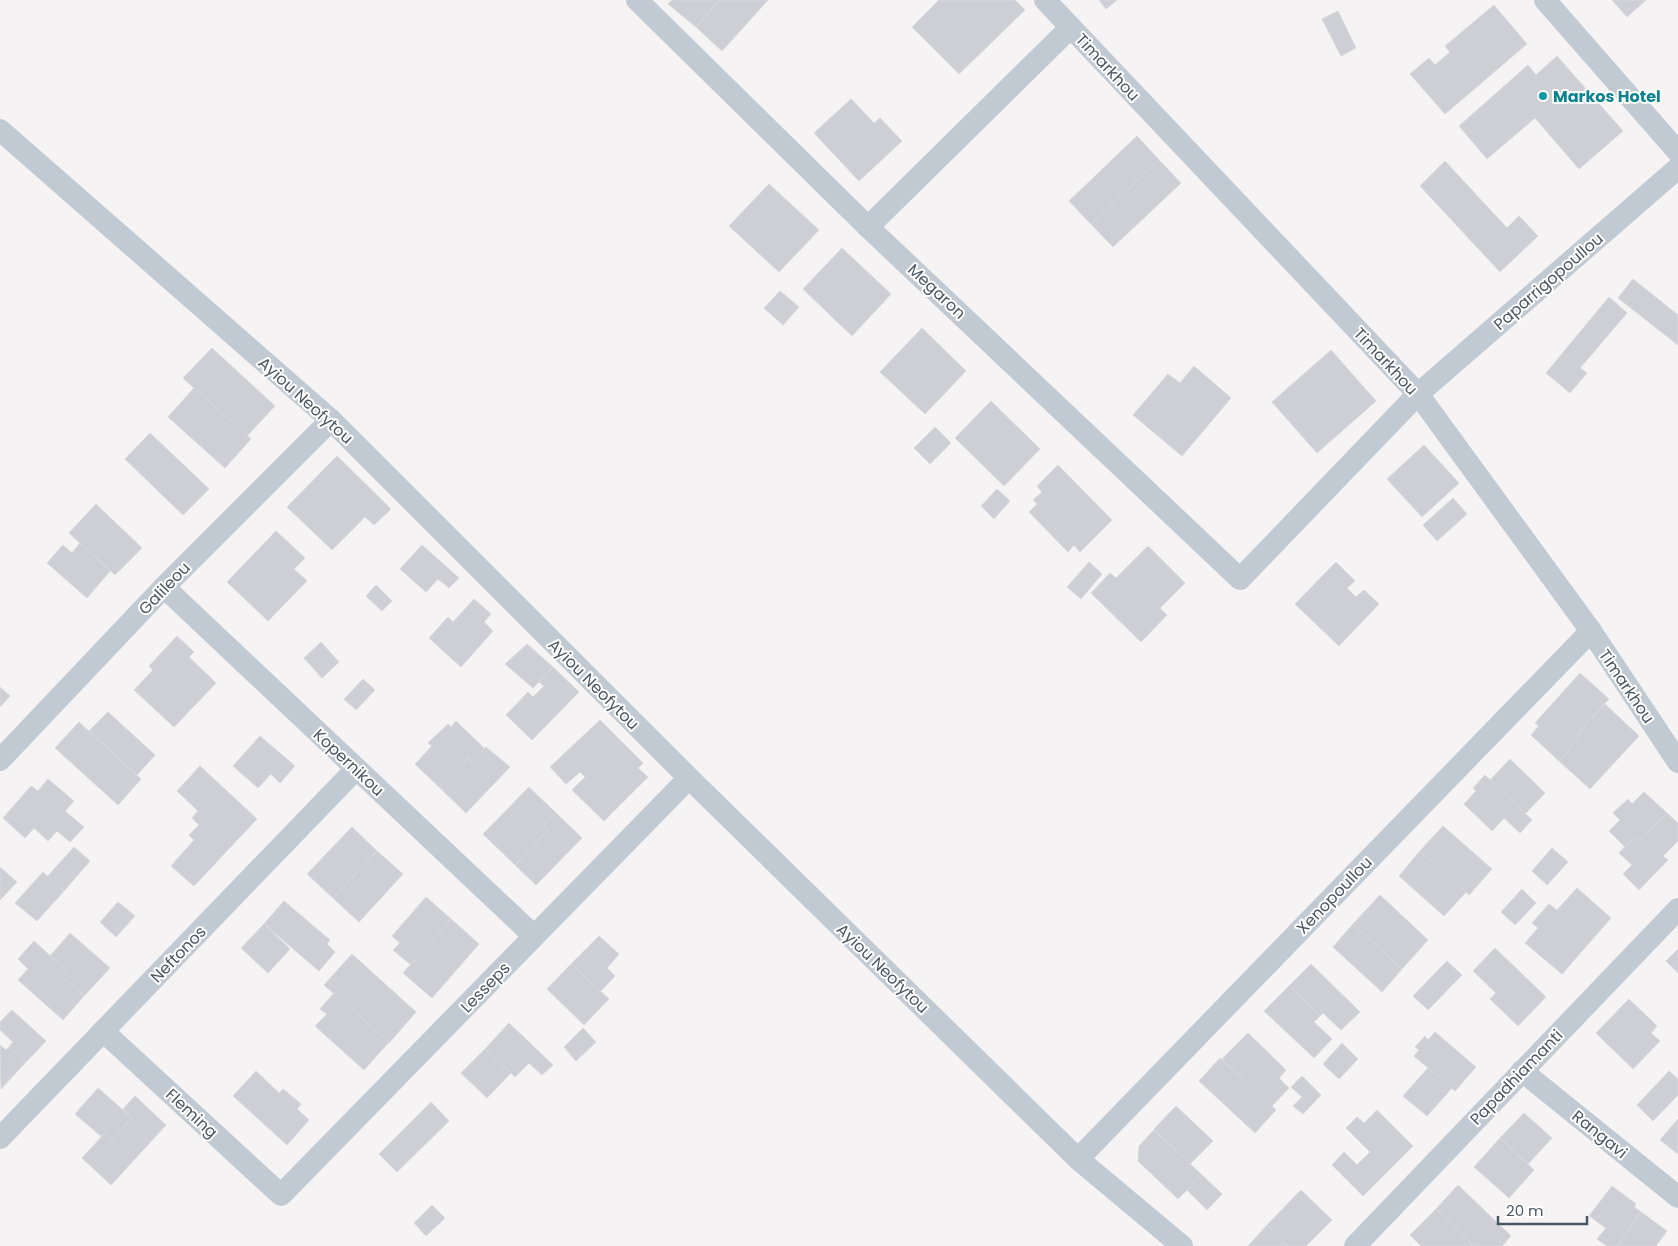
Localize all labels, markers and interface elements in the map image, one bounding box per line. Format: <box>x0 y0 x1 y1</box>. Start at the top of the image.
street label: Timarkhou <box>1070 28 1145 106</box>
place label: Markos Hotel <box>1553 85 1661 108</box>
marker: Markos Hotel <box>1537 90 1549 102</box>
street label: Paparrigopoullou <box>1489 227 1608 335</box>
street label: Megaron <box>903 258 971 324</box>
street label: Timarkhou <box>1348 322 1423 400</box>
street label: Ayiou Neofytou <box>253 352 358 449</box>
street label: Galileou <box>133 557 195 620</box>
street label: Ayiou Neofytou <box>543 634 644 735</box>
street label: Timarkhou <box>1593 645 1660 728</box>
street label: Kopernikou <box>308 723 389 801</box>
street label: Xenopoullou <box>1291 851 1377 939</box>
street label: Ayiou Neofytou <box>831 918 934 1018</box>
street label: Neftonos <box>145 921 211 988</box>
street label: Lesseps <box>455 957 515 1018</box>
street label: Papadhiamanti <box>1465 1024 1568 1130</box>
street label: Fleming <box>161 1083 223 1143</box>
street label: Rangavi <box>1567 1105 1632 1164</box>
scale bar <box>1498 1194 1587 1226</box>
text: 20 m <box>1506 1200 1544 1221</box>

